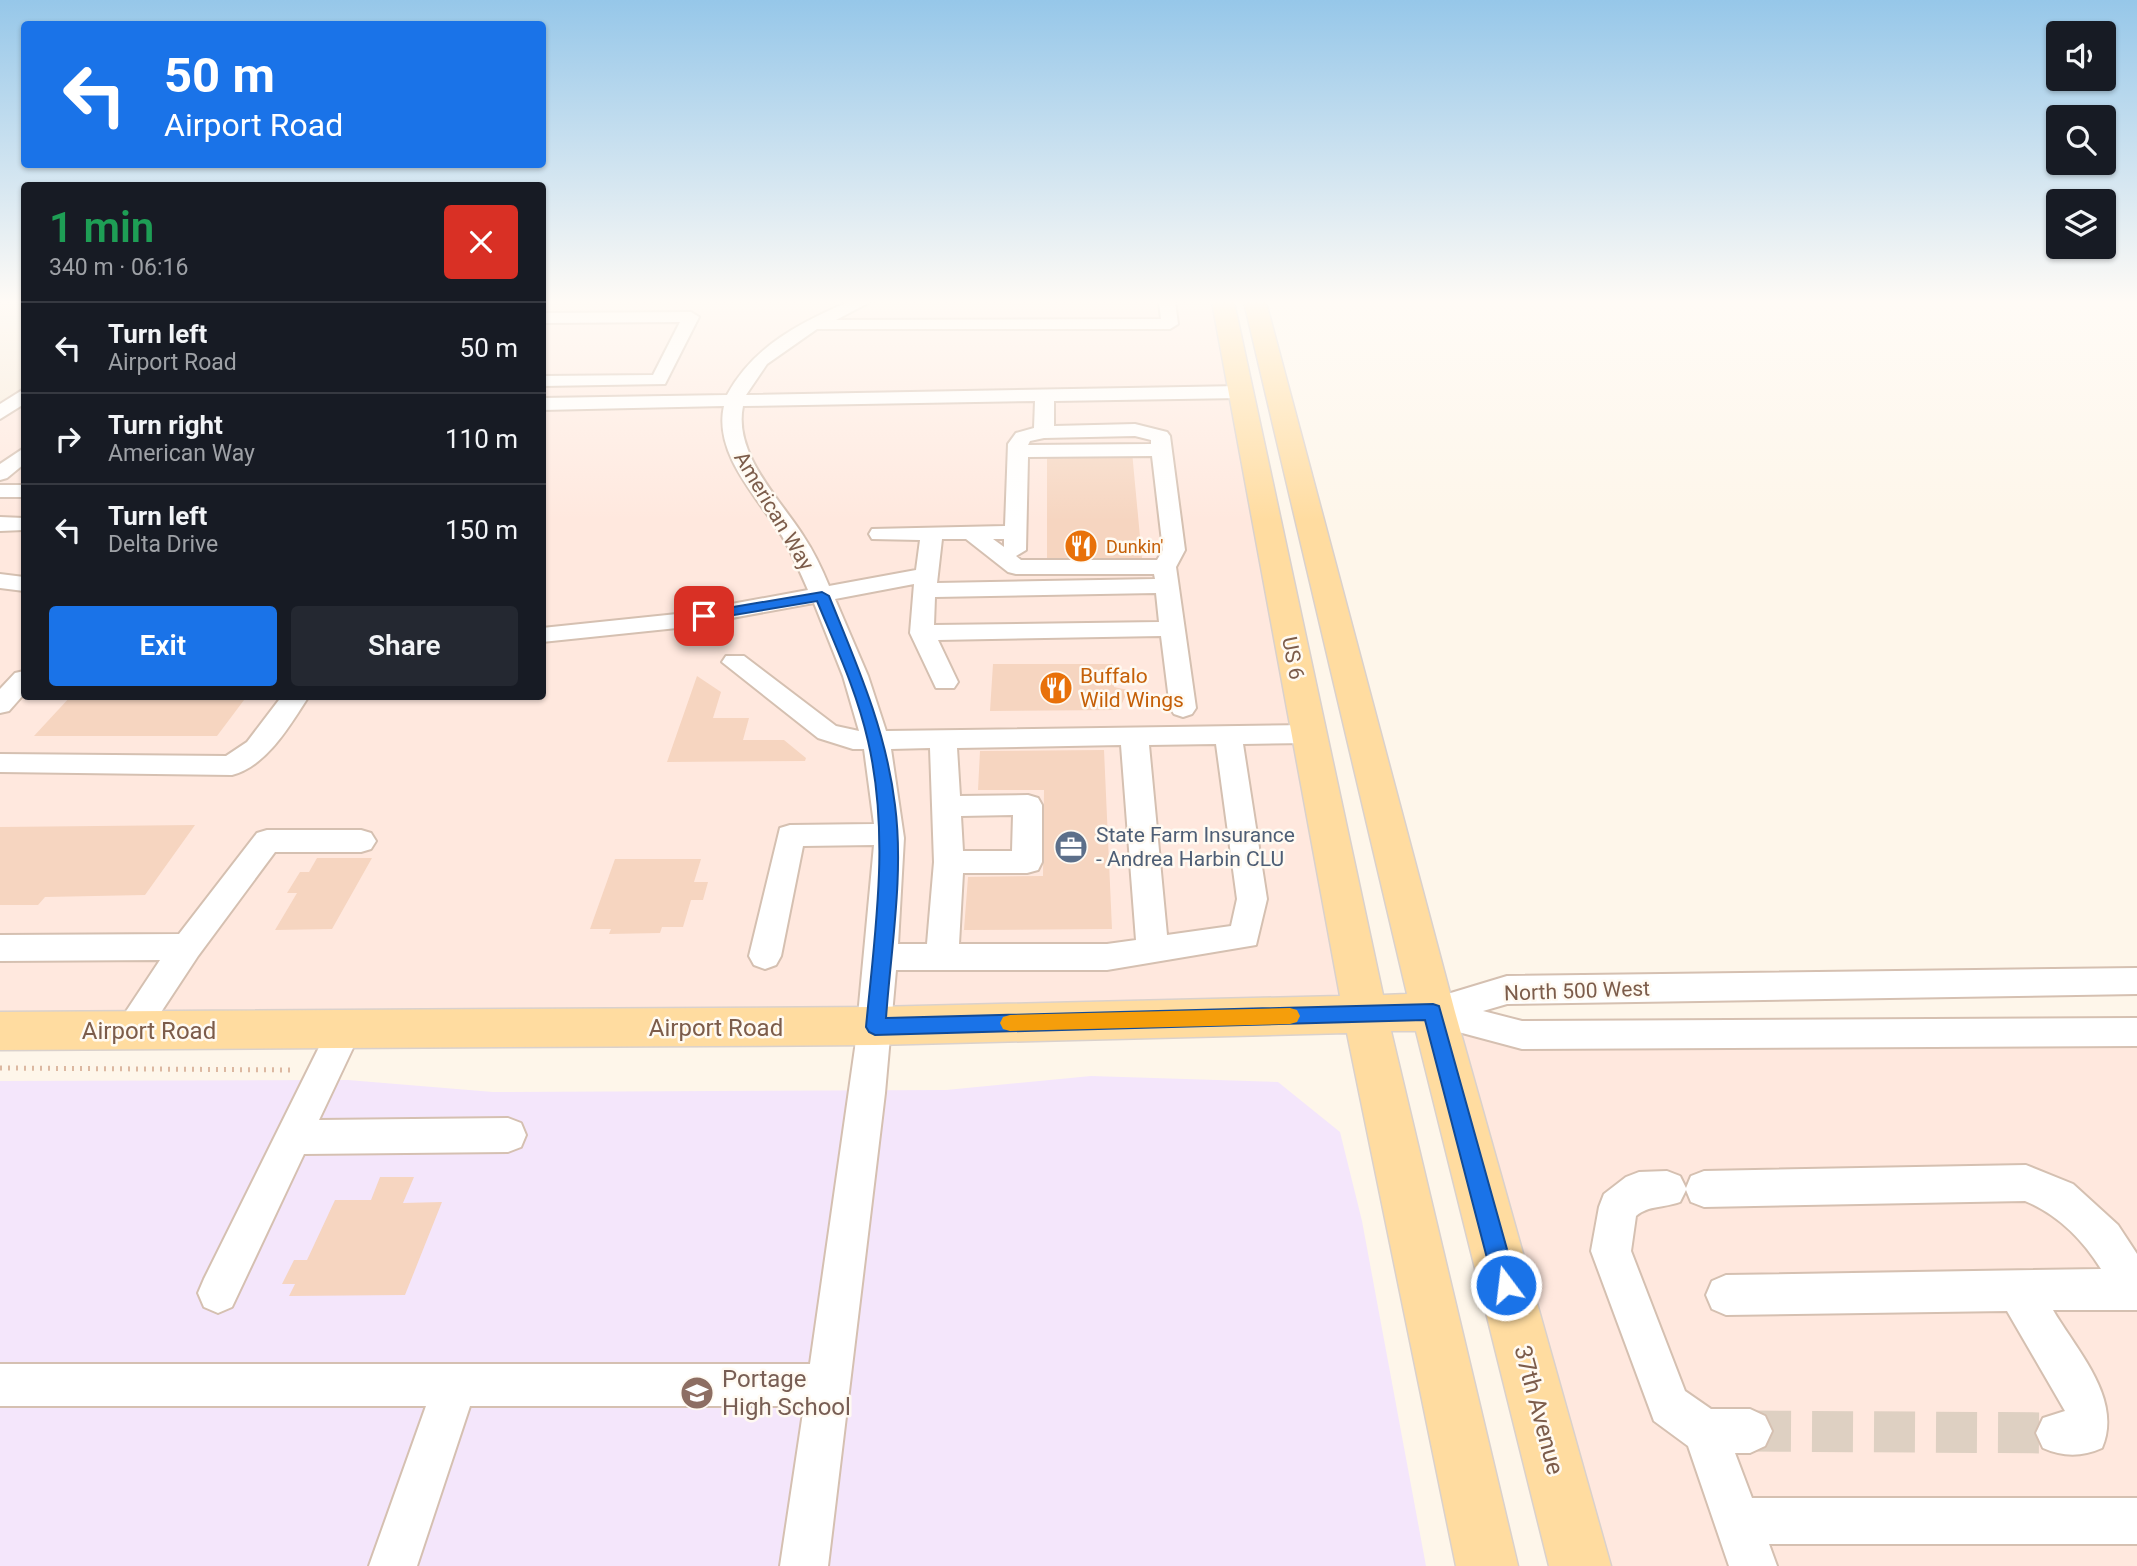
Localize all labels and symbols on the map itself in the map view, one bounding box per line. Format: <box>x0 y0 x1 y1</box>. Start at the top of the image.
street label: American Way <box>729 447 819 575</box>
restaurant icon: Dunkin' <box>1062 527 1100 565</box>
place label: Dunkin' <box>1106 536 1163 557</box>
pin <box>674 586 734 646</box>
street label: US 6 <box>1277 635 1309 681</box>
place label: Buffalo Wild Wings <box>1080 664 1184 712</box>
restaurant icon: Buffalo Wild Wings <box>1037 669 1075 707</box>
place label: State Farm Insurance - Andrea Harbin CLU <box>1096 823 1295 871</box>
office icon: State Farm Insurance - Andrea Harbin CLU <box>1052 828 1090 866</box>
street label: North 500 West <box>1504 976 1651 1006</box>
street label: Airport Road <box>649 1014 783 1042</box>
street label: Airport Road <box>82 1017 216 1045</box>
position arrow <box>1469 1248 1543 1322</box>
street label: 37th Avenue <box>1508 1342 1570 1478</box>
place label: Portage High School <box>722 1365 851 1421</box>
school or university icon: Portage High School <box>678 1374 716 1412</box>

